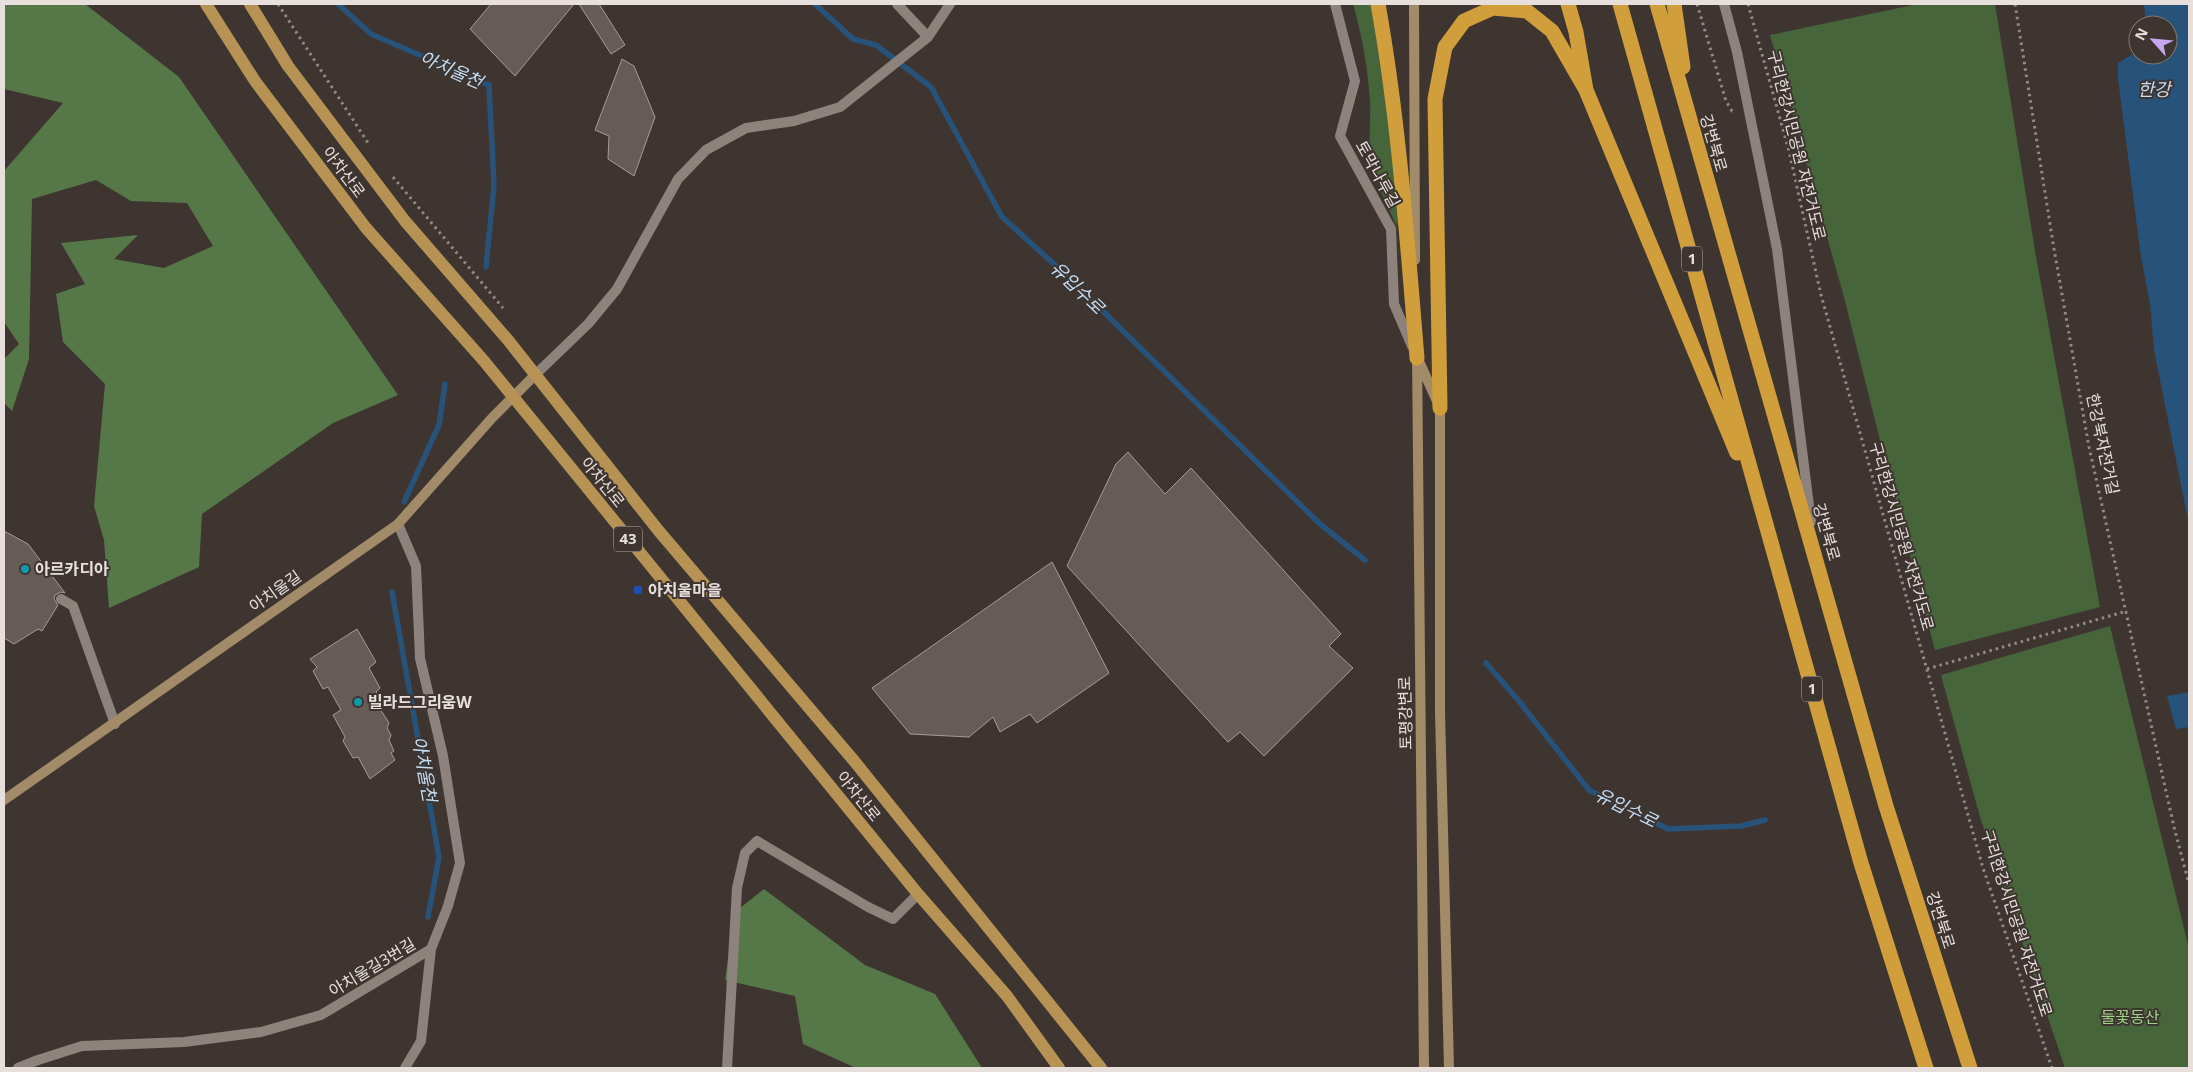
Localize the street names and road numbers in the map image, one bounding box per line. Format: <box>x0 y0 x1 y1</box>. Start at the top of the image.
street label: 구리한강시민공원 자전거도로 <box>1763 47 1831 243</box>
street label: 강변북로 <box>1695 112 1733 175</box>
street label: 토막나루길 <box>1351 136 1405 212</box>
street label: 아차산로 <box>317 142 371 202</box>
road number: 1 <box>1682 246 1702 272</box>
street label: 한강북자전거길 <box>2082 391 2124 497</box>
street label: 구리한강시민공원 자전거도로 <box>1864 439 1940 633</box>
street label: 아차산로 <box>576 452 630 512</box>
street label: 강변북로 <box>1808 501 1846 564</box>
road number: 43 <box>614 526 642 552</box>
street label: 아치울길 <box>245 565 305 617</box>
street label: 토평강변로 <box>1393 676 1417 750</box>
road number: 1 <box>1802 676 1822 702</box>
street label: 아차산로 <box>832 766 886 826</box>
street label: 구리한강시민공원 자전거도로 <box>1976 827 2058 1020</box>
street label: 강변북로 <box>1921 889 1961 952</box>
street label: 아치울길3번길 <box>325 932 419 1002</box>

